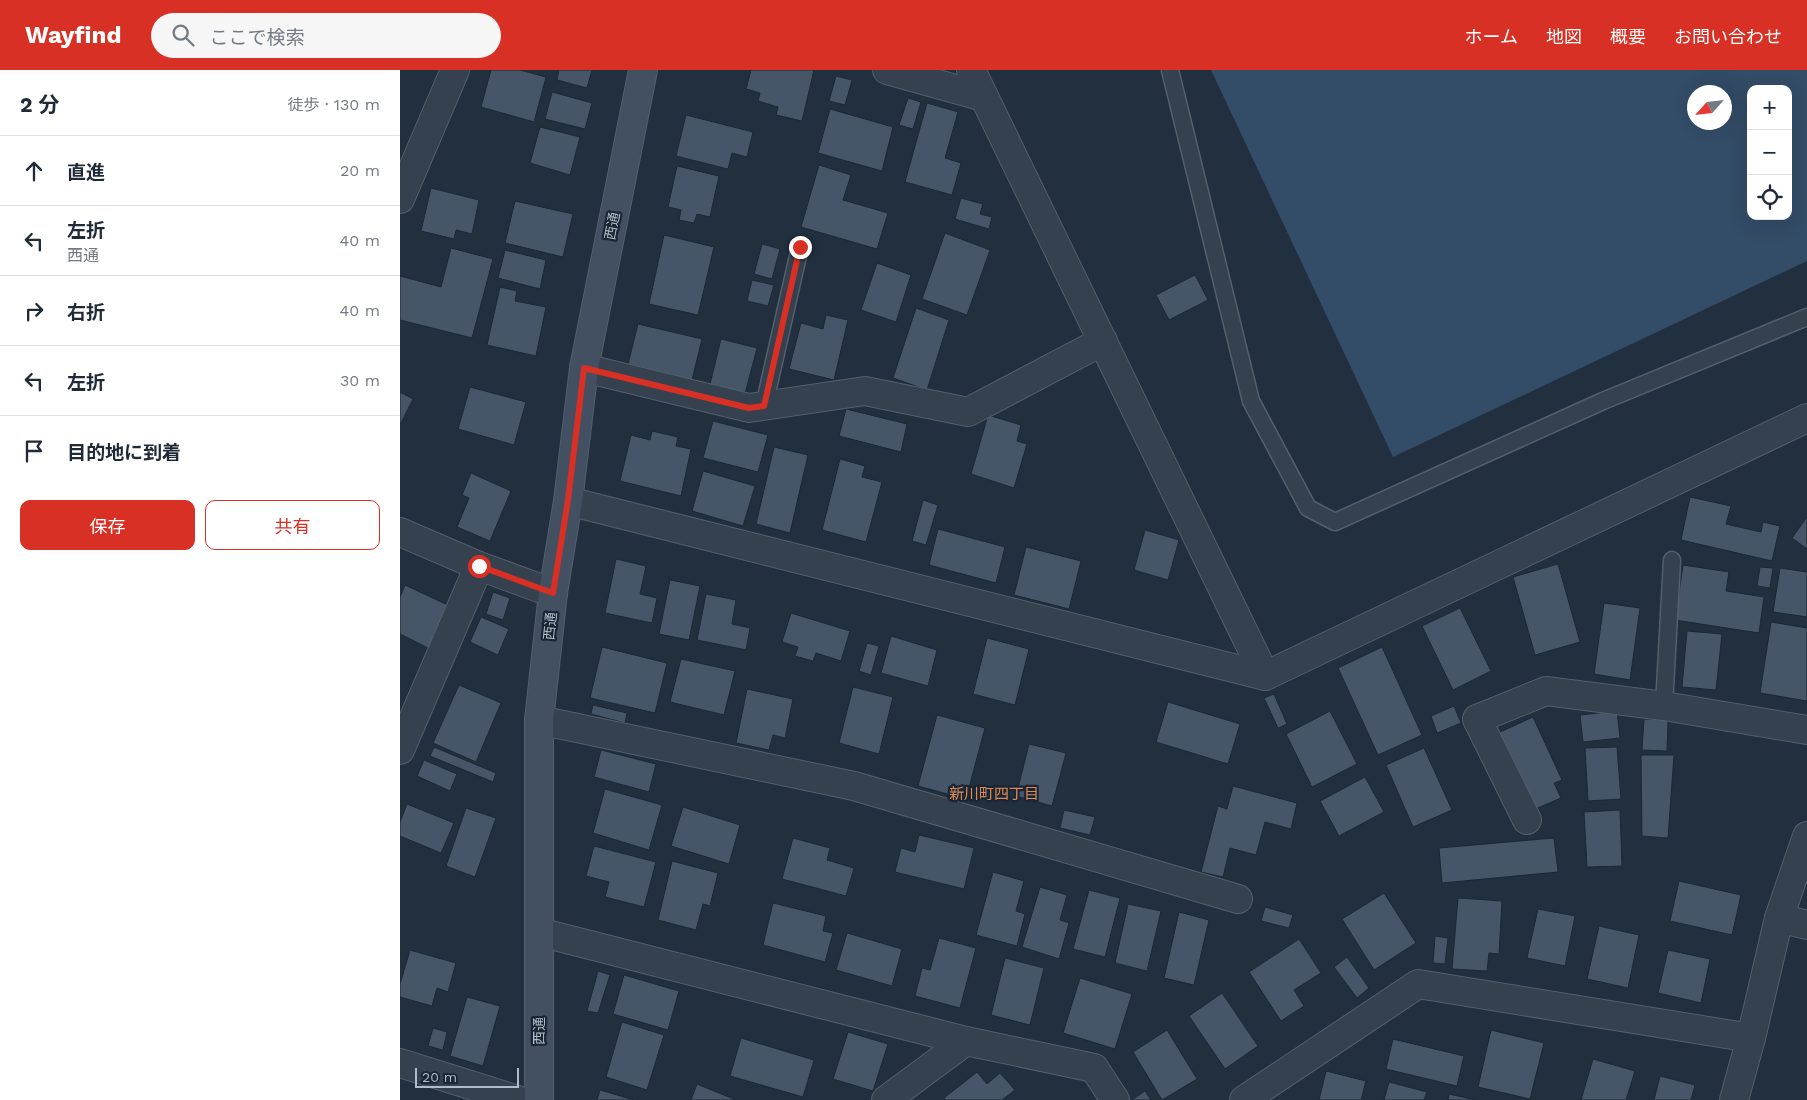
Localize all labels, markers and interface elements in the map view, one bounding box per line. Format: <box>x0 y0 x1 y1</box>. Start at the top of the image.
search box <box>151 13 501 58</box>
text: Wayfind <box>25 21 121 49</box>
icon: search <box>169 21 197 49</box>
text: ここで検索 <box>209 26 305 49</box>
text: ホーム <box>1465 26 1518 47</box>
text: 地図 <box>1546 26 1582 47</box>
text: 概要 <box>1610 26 1646 47</box>
text: お問い合わせ <box>1674 26 1782 47</box>
north arrow <box>1687 85 1732 130</box>
map controls <box>1747 85 1792 220</box>
button: + <box>1747 85 1792 130</box>
text: 2 分 <box>20 92 60 117</box>
text: 徒歩 · 130 m <box>288 95 380 114</box>
button: − <box>1747 130 1792 175</box>
icon: ahead <box>20 157 48 185</box>
text: 直進 <box>67 161 105 184</box>
text: 20 m <box>340 161 380 180</box>
button: locate <box>1747 175 1792 220</box>
street label: 西通 <box>601 211 623 241</box>
text: 左折 <box>67 219 105 242</box>
icon: left <box>20 227 48 255</box>
text: 40 m <box>340 231 380 250</box>
route end <box>789 236 812 259</box>
text: 西通 <box>67 246 99 265</box>
icon: right <box>20 297 48 325</box>
text: 右折 <box>67 301 105 324</box>
text: 40 m <box>340 301 380 320</box>
icon: left <box>20 367 48 395</box>
text: 左折 <box>67 371 105 394</box>
text: 30 m <box>340 371 380 390</box>
icon: arrive <box>20 437 48 465</box>
text: 目的地に到着 <box>67 441 181 464</box>
button: 保存 <box>20 500 195 550</box>
button: 共有 <box>205 500 380 550</box>
route start <box>468 555 491 578</box>
street label: 西通 <box>541 611 559 641</box>
district label: 新川町四丁目 <box>949 785 1039 803</box>
street label: 西通 <box>531 1017 547 1045</box>
scale bar <box>415 1065 519 1088</box>
text: 20 m <box>422 1069 457 1085</box>

